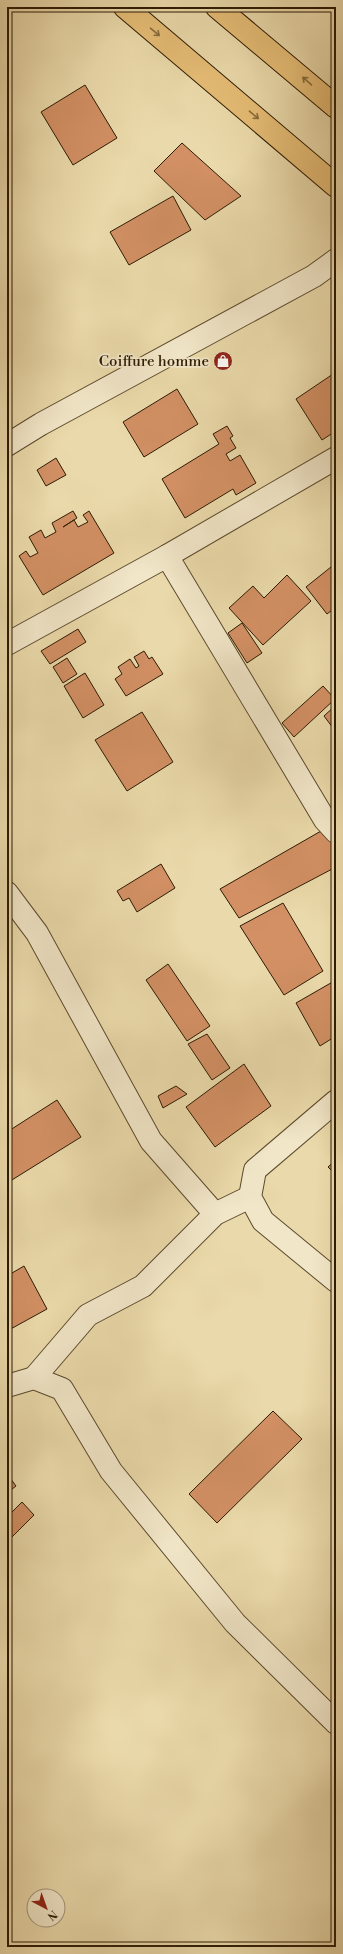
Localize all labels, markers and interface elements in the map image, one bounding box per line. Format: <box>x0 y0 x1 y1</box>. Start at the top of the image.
one-way arrow <box>149 27 160 36</box>
one-way arrow <box>301 77 312 86</box>
one-way arrow <box>249 111 259 120</box>
shop icon: Coiffure homme <box>212 350 234 372</box>
place label: Coiffure homme <box>99 352 209 371</box>
north arrow <box>26 1888 66 1928</box>
text: N <box>44 1907 60 1923</box>

